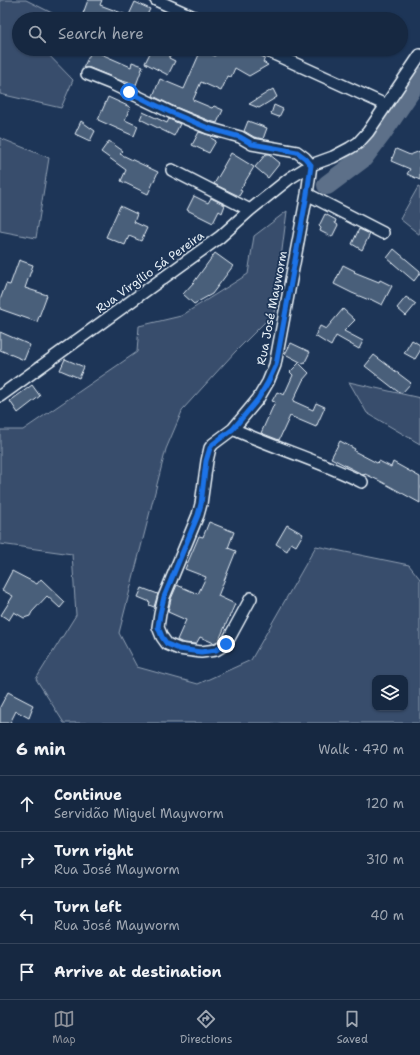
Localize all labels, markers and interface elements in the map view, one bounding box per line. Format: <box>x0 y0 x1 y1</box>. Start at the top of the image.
search box <box>12 12 408 56</box>
icon: search <box>26 23 48 45</box>
text: Search here <box>58 24 144 44</box>
route start <box>120 83 138 101</box>
street label: Rua Virgílio Sá Pereira <box>93 227 208 317</box>
street label: Rua José Mayworm <box>253 250 291 366</box>
route end <box>217 635 235 653</box>
map controls <box>372 675 408 711</box>
button: layers <box>372 675 408 711</box>
text: 6 min <box>16 738 66 760</box>
text: Walk · 470 m <box>318 741 404 758</box>
text: Continue <box>54 785 122 805</box>
icon: ahead <box>16 793 38 815</box>
text: 120 m <box>366 795 404 812</box>
text: Servidão Miguel Mayworm <box>54 805 224 822</box>
text: Turn right <box>54 841 134 861</box>
icon: right <box>16 849 38 871</box>
text: 310 m <box>366 851 404 868</box>
text: Rua José Mayworm <box>54 861 180 878</box>
text: Turn left <box>54 897 122 917</box>
icon: left <box>16 905 38 927</box>
text: 40 m <box>370 907 404 924</box>
text: Rua José Mayworm <box>54 917 180 934</box>
icon: arrive <box>16 961 38 983</box>
text: Arrive at destination <box>54 962 222 982</box>
tab: Map <box>52 1008 76 1047</box>
tab: Directions <box>180 1008 232 1047</box>
tab: Saved <box>337 1008 368 1047</box>

